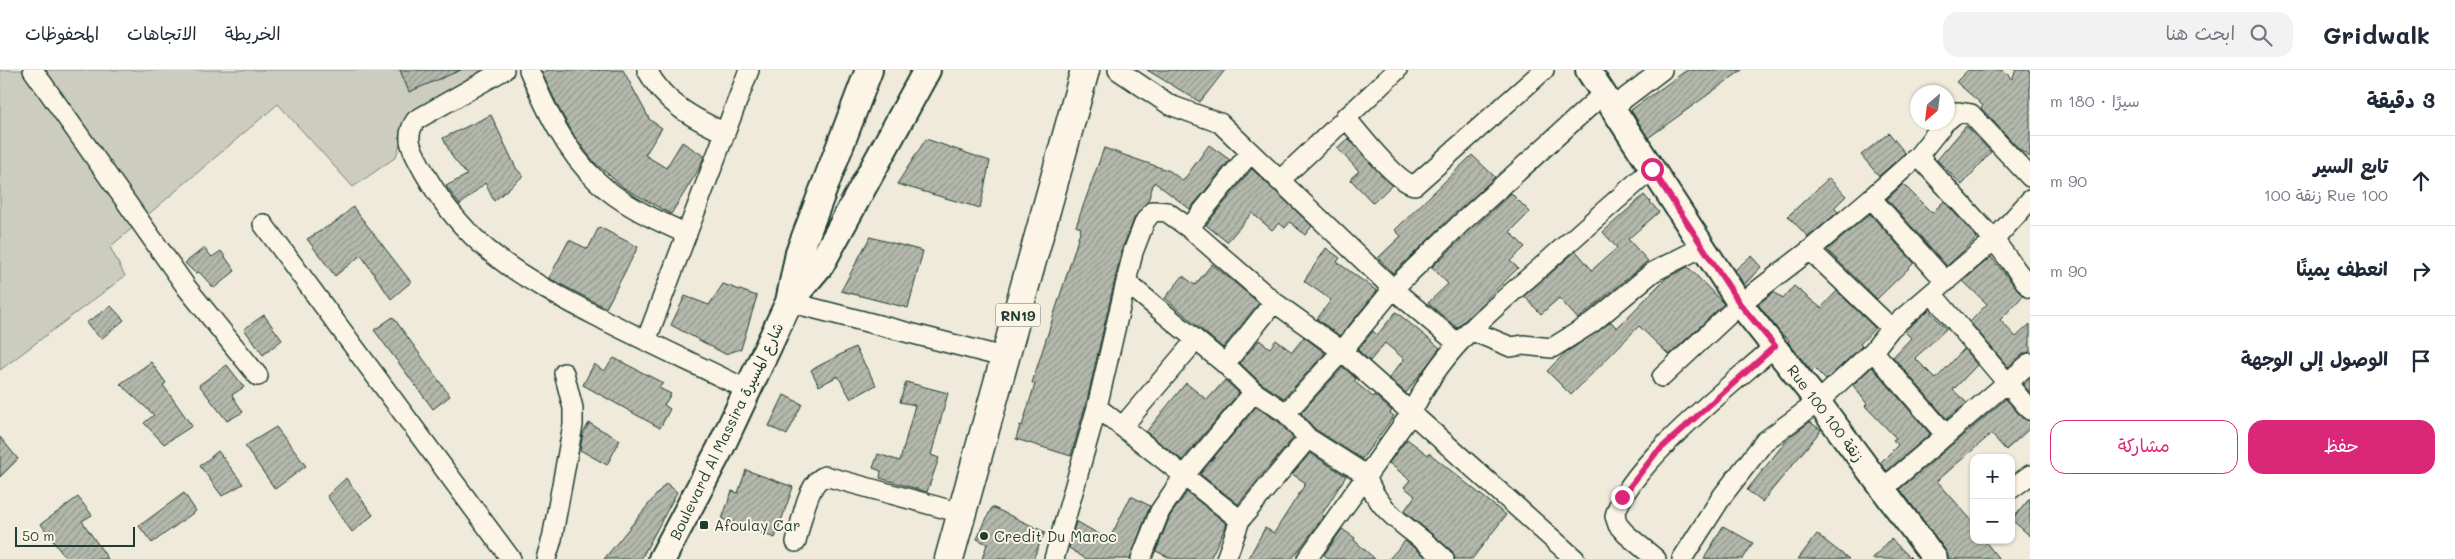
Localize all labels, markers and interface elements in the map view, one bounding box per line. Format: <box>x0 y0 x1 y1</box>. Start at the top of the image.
search box <box>1943 12 2293 57</box>
text: Gridwalk <box>2323 19 2430 50</box>
text: ابحث هنا <box>2165 20 2235 45</box>
text: المحفوظات <box>25 21 99 45</box>
text: الاتجاهات <box>127 21 197 45</box>
text: الخريطة <box>225 21 281 45</box>
icon: search <box>2247 21 2275 49</box>
north arrow <box>1910 85 1955 130</box>
text: 3 دقيقة <box>2366 86 2435 113</box>
text: سيرًا · 180 m <box>2050 90 2140 111</box>
text: تابع السير <box>2313 153 2388 178</box>
route start <box>1641 158 1664 181</box>
icon: ahead <box>2407 167 2435 195</box>
text: 90 m <box>2050 170 2087 191</box>
text: Rue 100 زنقة 100 <box>2264 184 2388 205</box>
text: انعطف يمينًا <box>2296 256 2388 281</box>
icon: right <box>2407 257 2435 285</box>
text: 90 m <box>2050 260 2087 281</box>
road number: RN19 <box>996 304 1040 326</box>
street label: Boulevard Al Massira شارع المسيرة <box>664 319 788 543</box>
text: الوصول إلى الوجهة <box>2241 346 2388 371</box>
icon: arrive <box>2407 347 2435 375</box>
street label: Rue 100 زنقة 100 <box>1783 360 1869 466</box>
button: مشاركة <box>2050 420 2238 474</box>
button: حفظ <box>2248 420 2435 474</box>
map controls <box>1970 454 2015 544</box>
button: + <box>1970 454 2015 499</box>
route end <box>1611 486 1634 509</box>
button: − <box>1970 499 2015 544</box>
place label: Afoulay Car <box>714 515 801 535</box>
marker: Afoulay Car <box>698 519 710 531</box>
scale bar <box>15 524 135 547</box>
text: 50 m <box>22 526 54 545</box>
place label: Credit Du Maroc <box>994 526 1117 546</box>
marker: Credit Du Maroc <box>978 530 990 542</box>

